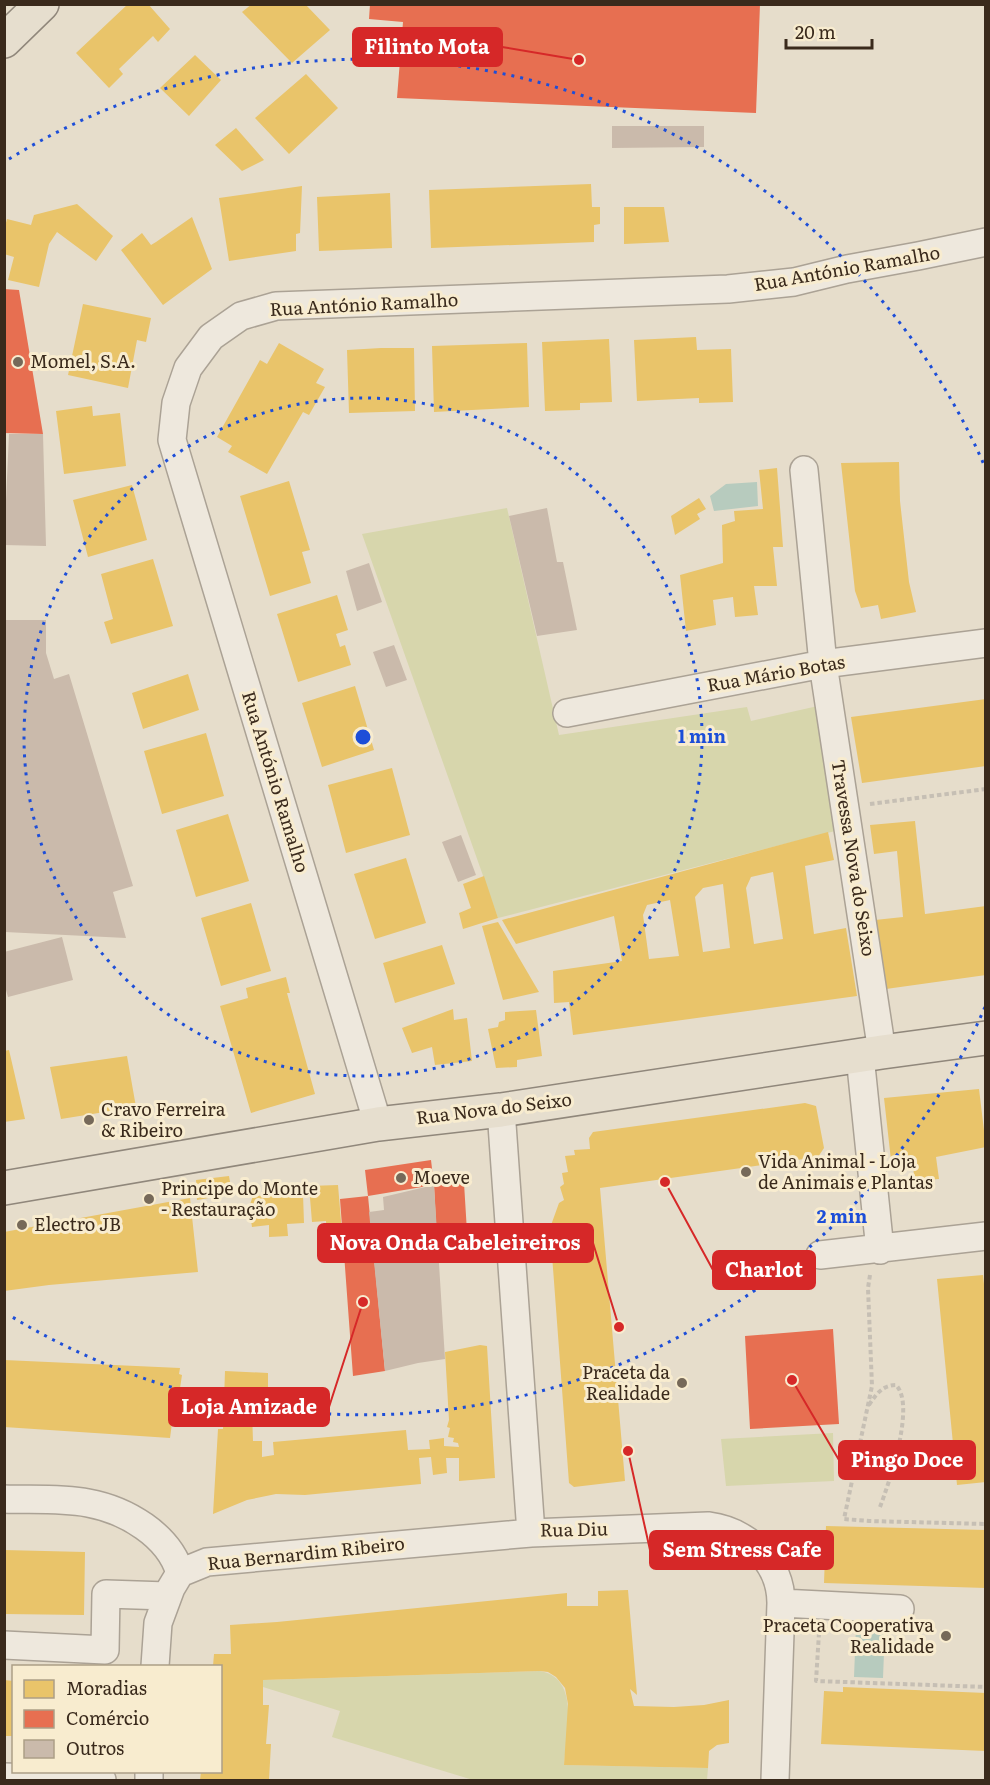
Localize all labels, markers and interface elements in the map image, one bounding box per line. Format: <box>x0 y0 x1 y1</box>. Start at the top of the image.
scale bar <box>786 12 872 50</box>
text: 20 m <box>795 18 836 45</box>
callout: Filinto Mota <box>353 28 502 66</box>
text: Filinto Mota <box>365 30 490 60</box>
street label: Rua António Ramalho <box>751 238 942 297</box>
street label: Rua António Ramalho <box>269 285 459 322</box>
place label: Momel, S.A. <box>30 347 136 374</box>
marker: Momel, S.A. <box>11 355 25 369</box>
street label: Rua Mário Botas <box>705 647 847 698</box>
street label: Rua António Ramalho <box>236 687 317 876</box>
text: 1 min <box>678 722 727 749</box>
centre of rings <box>353 727 373 747</box>
street label: Travessa Nova do Seixo <box>826 757 883 958</box>
street label: Rua Nova do Seixo <box>414 1085 573 1130</box>
place label: Cravo Ferreira & Ribeiro <box>101 1095 226 1143</box>
marker: Cravo Ferreira & Ribeiro <box>82 1113 96 1127</box>
place label: Vida Animal - Loja de Animais e Plantas <box>758 1147 933 1195</box>
place label: Moeve <box>413 1163 470 1190</box>
marker: Vida Animal - Loja de Animais e Plantas <box>739 1165 753 1179</box>
marker: Moeve <box>394 1171 408 1185</box>
place label: Principe do Monte - Restauração <box>161 1174 318 1222</box>
marker: Principe do Monte - Restauração <box>142 1192 156 1206</box>
text: 2 min <box>817 1202 868 1229</box>
place label: Electro JB <box>34 1210 121 1237</box>
marker: Electro JB <box>15 1218 29 1232</box>
callout: Nova Onda Cabeleireiros <box>318 1224 593 1262</box>
text: Nova Onda Cabeleireiros <box>329 1226 581 1256</box>
callout: Charlot <box>713 1251 815 1289</box>
text: Charlot <box>725 1253 803 1283</box>
place label: Praceta da Realidade <box>582 1358 670 1406</box>
marker: Praceta da Realidade <box>675 1376 689 1390</box>
callout: Loja Amizade <box>169 1388 329 1426</box>
text: Loja Amizade <box>181 1390 317 1420</box>
callout: Pingo Doce <box>839 1441 975 1479</box>
text: Pingo Doce <box>851 1443 963 1473</box>
street label: Rua Diu <box>540 1514 608 1543</box>
street label: Rua Bernardim Ribeiro <box>206 1529 406 1576</box>
callout: Sem Stress Cafe <box>650 1531 833 1569</box>
text: Sem Stress Cafe <box>663 1533 821 1563</box>
place label: Praceta Cooperativa Realidade <box>762 1611 934 1659</box>
marker: Praceta Cooperativa Realidade <box>939 1629 953 1643</box>
legend <box>12 1665 222 1773</box>
text: Moradias <box>66 1674 147 1701</box>
text: Comércio <box>66 1704 149 1731</box>
text: Outros <box>66 1734 124 1761</box>

